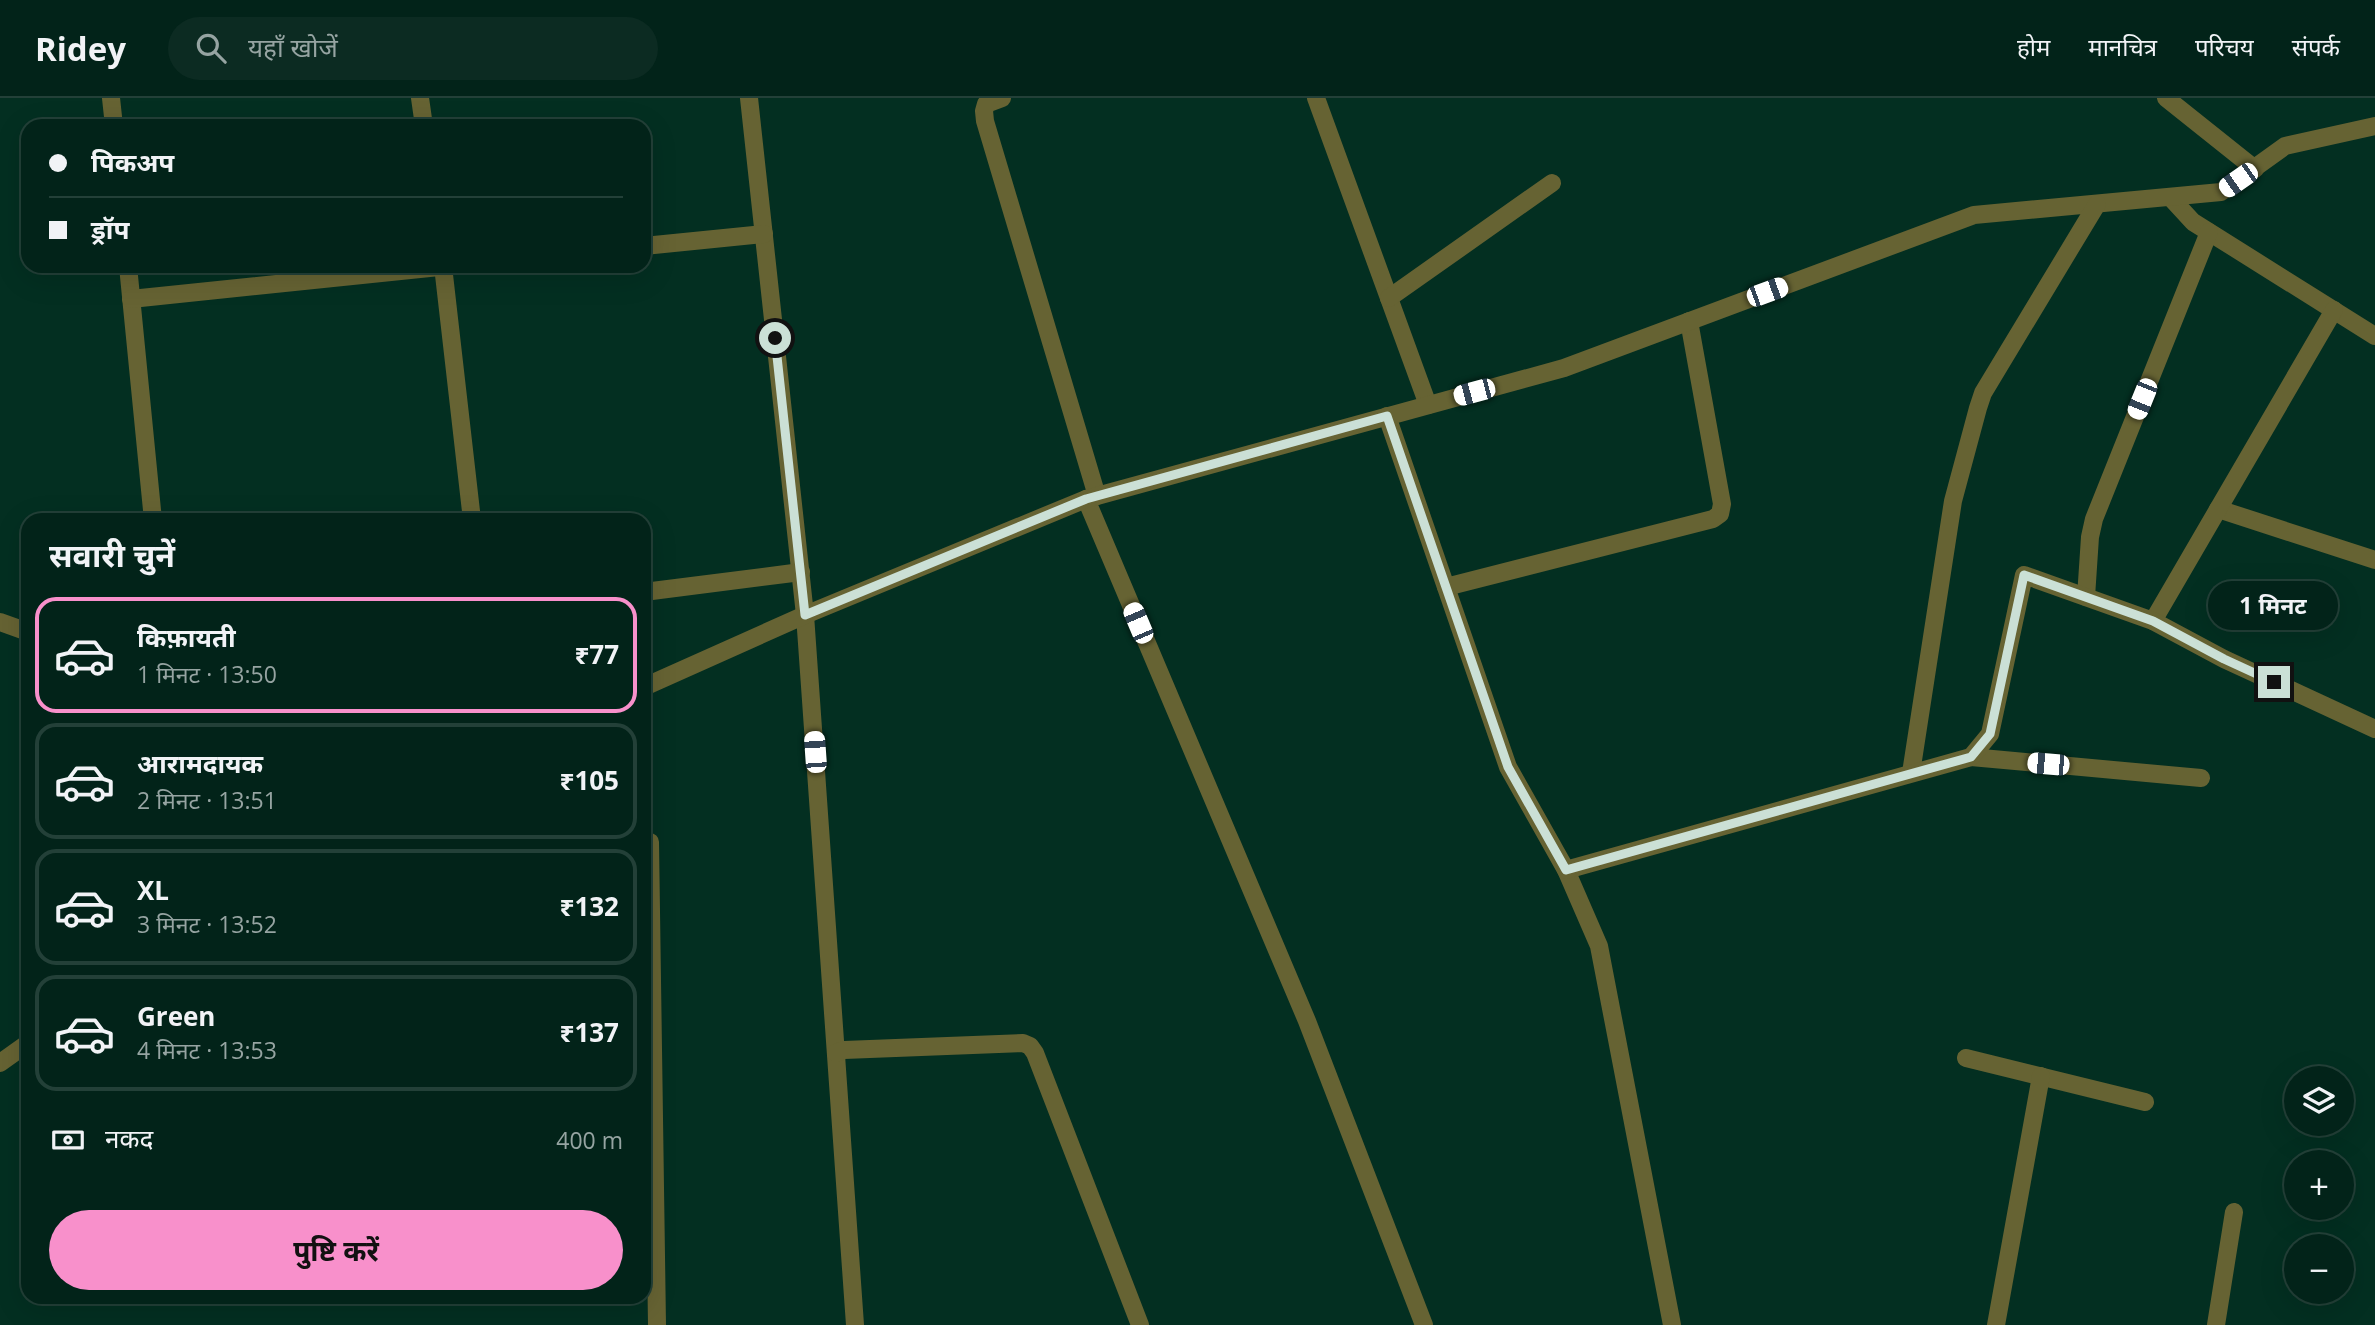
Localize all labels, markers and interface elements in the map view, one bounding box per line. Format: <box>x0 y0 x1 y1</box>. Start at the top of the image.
search box <box>168 17 658 80</box>
text: Ridey <box>35 26 126 71</box>
icon: search <box>192 29 230 67</box>
text: यहाँ खोजें <box>248 29 338 65</box>
text: होम <box>2017 30 2050 63</box>
text: मानचित्र <box>2088 30 2157 63</box>
text: परिचय <box>2195 30 2254 63</box>
text: संपर्क <box>2292 30 2340 63</box>
text: पिकअप <box>91 144 174 180</box>
car <box>2215 159 2262 201</box>
text: ड्रॉप <box>91 211 129 247</box>
car <box>1744 275 1791 309</box>
route start <box>759 322 791 354</box>
car <box>1451 376 1498 408</box>
car <box>2125 376 2160 422</box>
text: सवारी चुनें <box>49 533 175 576</box>
callout: 1 मिनट <box>2209 580 2339 630</box>
text: 1 मिनट <box>2239 589 2307 621</box>
car <box>1121 600 1156 646</box>
text: किफ़ायती <box>137 619 236 655</box>
icon: car <box>53 624 116 687</box>
text: ₹77 <box>574 636 619 672</box>
text: 1 मिनट · 13:50 <box>137 658 277 690</box>
route end <box>2258 666 2290 698</box>
car <box>804 730 827 774</box>
text: आरामदायक <box>137 745 263 781</box>
icon: car <box>53 750 116 813</box>
car <box>2027 752 2070 776</box>
text: ₹105 <box>560 762 619 798</box>
text: 2 मिनट · 13:51 <box>137 784 277 816</box>
text: XL <box>137 872 169 908</box>
icon: car <box>53 876 116 939</box>
text: ₹132 <box>560 888 619 924</box>
text: 3 मिनट · 13:52 <box>137 908 277 940</box>
text: Green <box>137 998 215 1034</box>
icon: car <box>53 1002 116 1065</box>
text: ₹137 <box>560 1014 619 1050</box>
text: 4 मिनट · 13:53 <box>137 1034 277 1066</box>
map controls <box>2284 1066 2354 1304</box>
button: layers <box>2284 1066 2354 1136</box>
text: नकद <box>105 1120 153 1156</box>
icon: cash <box>49 1121 87 1159</box>
text: 400 m <box>556 1124 623 1156</box>
button: + <box>2284 1150 2354 1220</box>
button: पुष्टि करें <box>49 1210 623 1290</box>
button: − <box>2284 1234 2354 1304</box>

